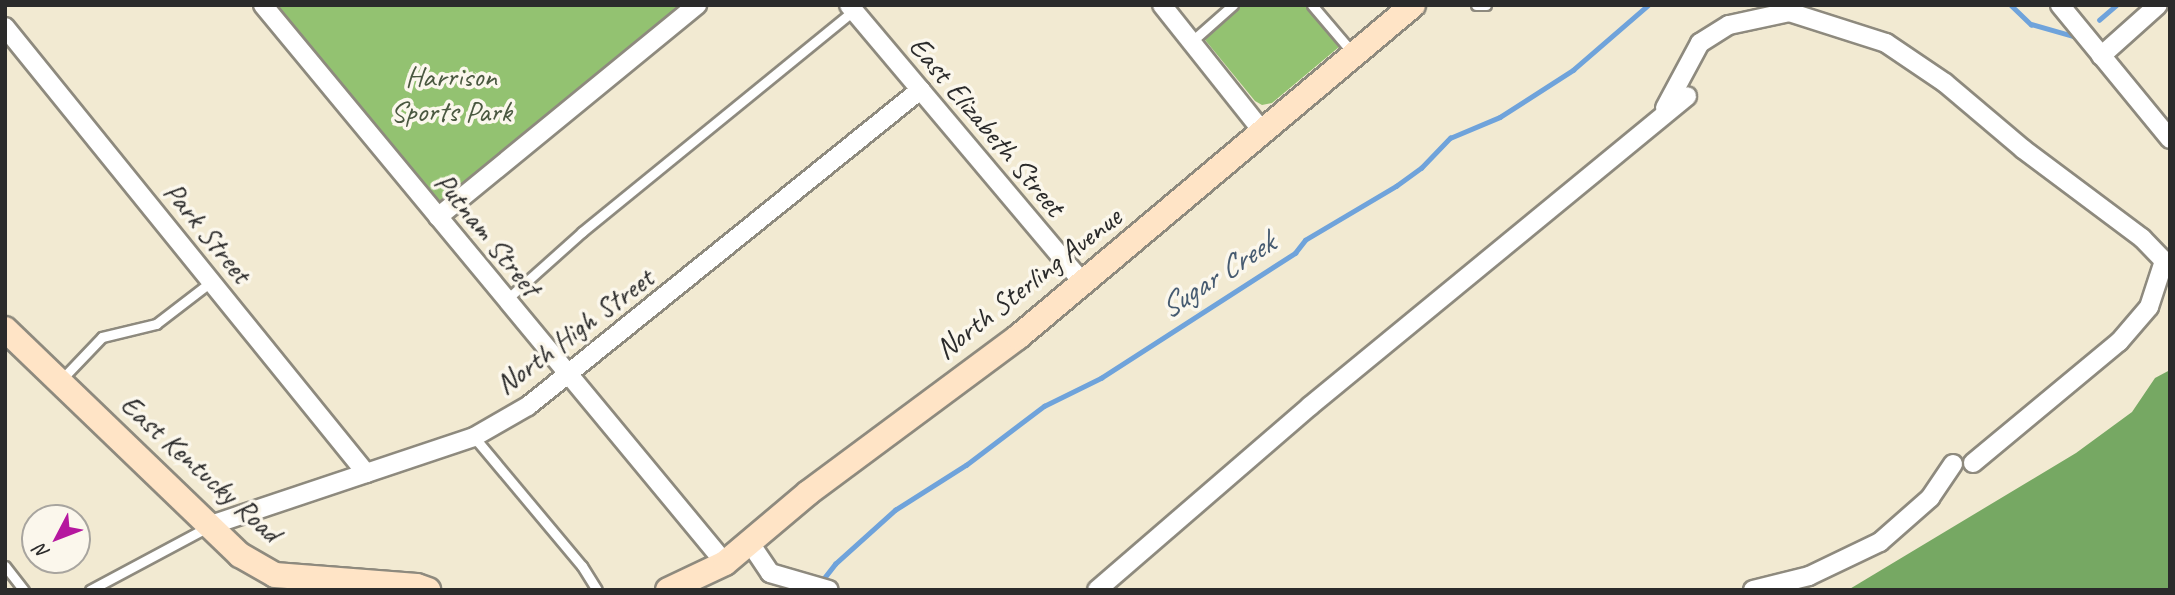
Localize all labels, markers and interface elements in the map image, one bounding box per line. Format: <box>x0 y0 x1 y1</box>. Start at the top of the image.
street label: East Elizabeth Street <box>901 29 1073 223</box>
park label: Harrison Sports Park <box>390 58 512 128</box>
street label: Putnam Street <box>427 165 549 303</box>
street label: Park Street <box>156 174 260 290</box>
street label: North Sterling Avenue <box>928 199 1128 367</box>
water label: Sugar Creek <box>1152 225 1282 327</box>
street label: North High Street <box>487 260 661 402</box>
street label: East Kentucky Road <box>113 386 289 550</box>
north arrow <box>21 504 91 574</box>
text: N <box>29 539 55 564</box>

